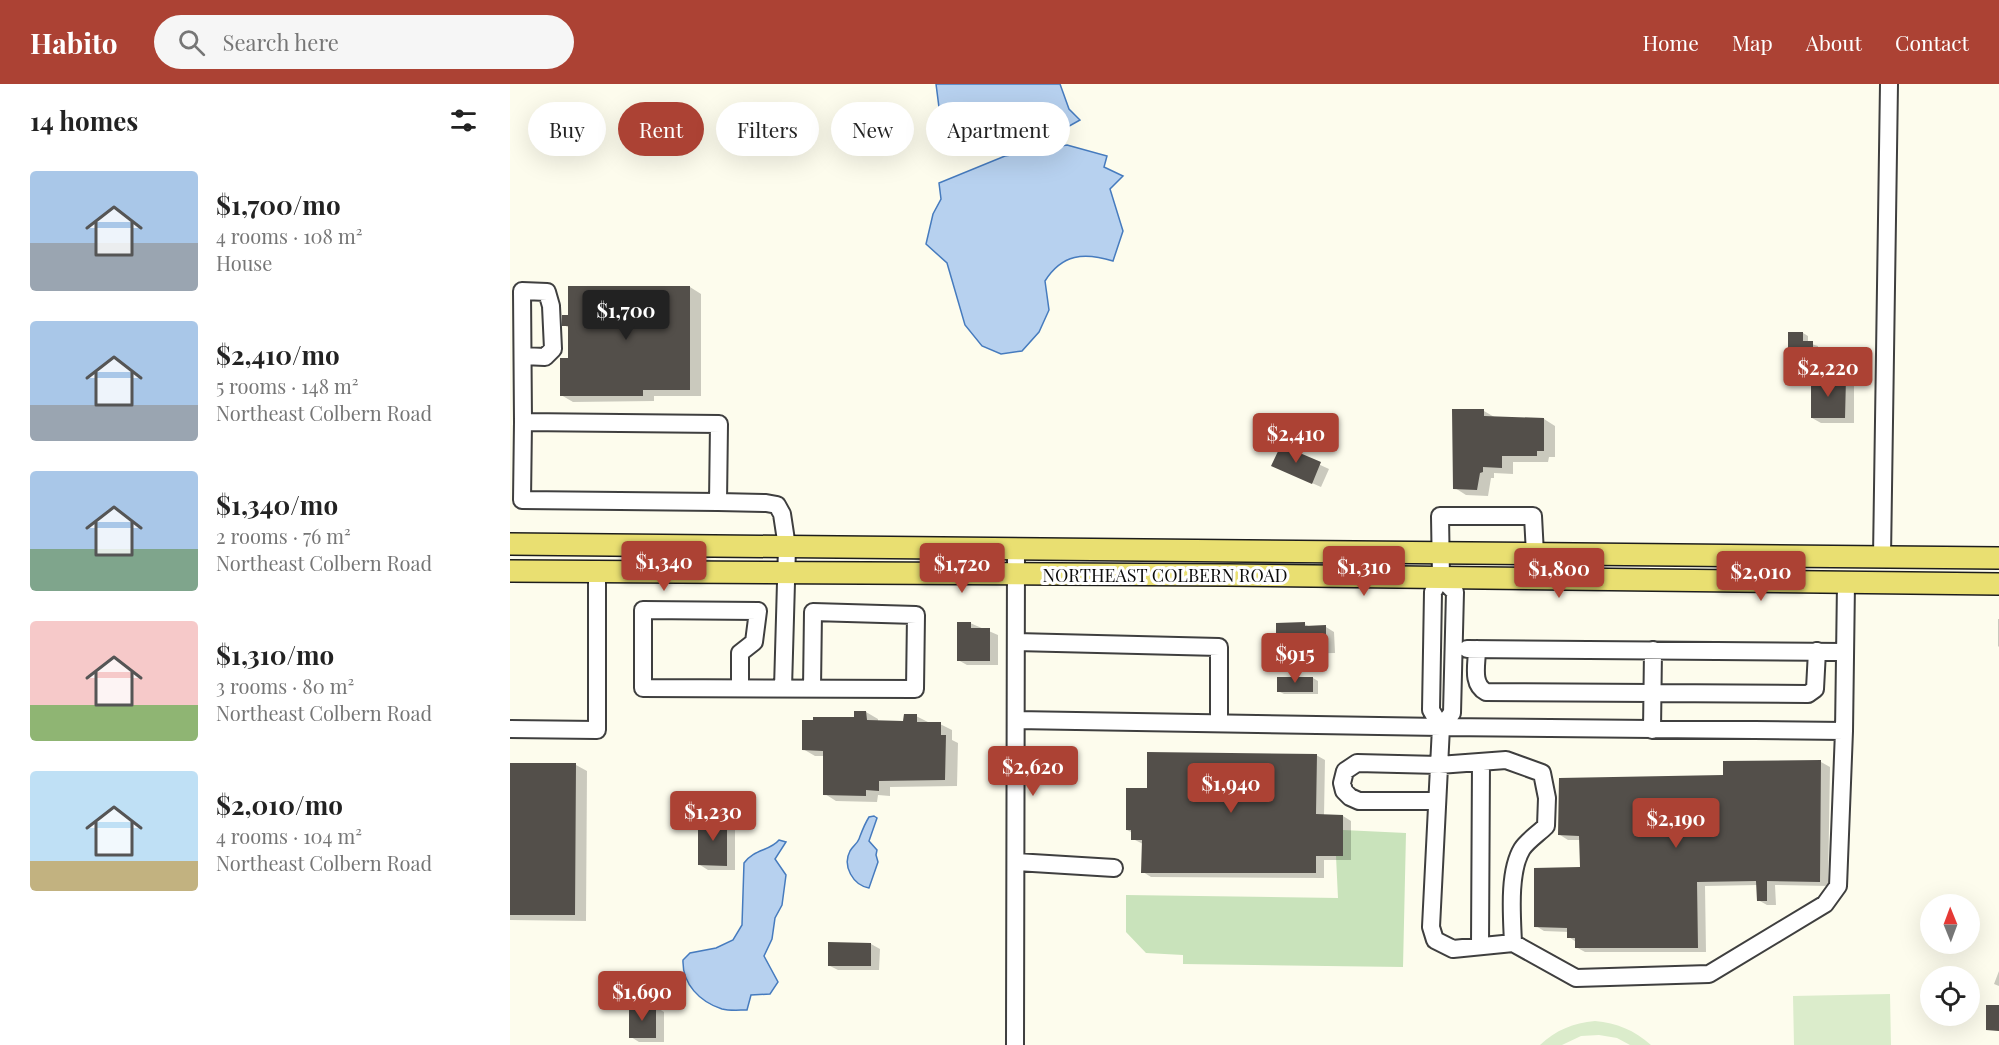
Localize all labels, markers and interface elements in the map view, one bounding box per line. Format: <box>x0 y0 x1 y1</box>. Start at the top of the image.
search box <box>154 15 574 69</box>
text: Habito <box>30 24 118 61</box>
icon: search <box>175 26 208 59</box>
text: Search here <box>223 27 339 57</box>
text: Home <box>1643 28 1699 56</box>
text: Map <box>1732 28 1773 56</box>
text: About <box>1806 28 1862 56</box>
text: Contact <box>1895 28 1969 56</box>
chip: Buy <box>528 102 606 156</box>
chip: Rent <box>618 102 704 156</box>
chip: Filters <box>716 102 819 156</box>
chip: New <box>831 102 914 156</box>
chip: Apartment <box>926 102 1070 156</box>
text: 14 homes <box>30 103 138 138</box>
icon: filters <box>447 104 480 137</box>
text: $1,700/mo <box>216 187 341 222</box>
icon: home <box>78 195 150 267</box>
text: 4 rooms · 108 m² <box>216 222 363 249</box>
text: House <box>216 249 272 276</box>
pin: $1,700 <box>577 290 675 341</box>
text: $1,700 <box>596 296 656 323</box>
text: $2,410/mo <box>216 337 340 372</box>
icon: home <box>78 345 150 417</box>
pin: $2,220 <box>1779 347 1877 398</box>
text: $2,220 <box>1797 353 1859 380</box>
text: 5 rooms · 148 m² <box>216 372 359 399</box>
text: Northeast Colbern Road <box>216 399 432 426</box>
pin: $2,410 <box>1247 413 1345 464</box>
text: $2,410 <box>1267 419 1325 446</box>
text: $1,340/mo <box>216 487 338 522</box>
icon: home <box>78 495 150 567</box>
text: 2 rooms · 76 m² <box>216 522 351 549</box>
pin: $1,340 <box>615 541 713 592</box>
pin: $1,720 <box>913 543 1011 594</box>
pin: $1,310 <box>1315 546 1413 597</box>
text: $1,340 <box>635 547 693 574</box>
pin: $1,800 <box>1510 548 1608 599</box>
text: Northeast Colbern Road <box>216 549 432 576</box>
text: $1,720 <box>934 549 990 576</box>
pin: $2,010 <box>1712 551 1810 602</box>
text: $1,310 <box>1337 552 1391 579</box>
text: $1,800 <box>1528 554 1590 581</box>
text: $2,010 <box>1731 557 1791 584</box>
street label: NORTHEAST COLBERN ROAD <box>1042 563 1288 587</box>
pin: $915 <box>1259 633 1331 684</box>
text: $1,310/mo <box>216 637 334 672</box>
text: $915 <box>1275 639 1315 666</box>
icon: home <box>78 645 150 717</box>
text: 3 rooms · 80 m² <box>216 672 354 699</box>
text: Northeast Colbern Road <box>216 699 432 726</box>
pin: $2,620 <box>984 746 1082 797</box>
text: $2,620 <box>1002 752 1064 779</box>
pin: $1,940 <box>1182 763 1280 814</box>
text: $1,940 <box>1202 769 1260 796</box>
text: $2,010/mo <box>216 787 343 822</box>
pin: $1,230 <box>664 791 762 842</box>
icon: home <box>78 795 150 867</box>
text: $1,230 <box>684 797 742 824</box>
pin: $2,190 <box>1627 798 1725 849</box>
text: $2,190 <box>1647 804 1705 831</box>
text: 4 rooms · 104 m² <box>216 822 362 849</box>
text: Northeast Colbern Road <box>216 849 432 876</box>
north arrow <box>1920 894 1980 954</box>
map controls <box>1920 894 1980 1026</box>
button: locate <box>1920 966 1980 1026</box>
pin: $1,690 <box>593 971 691 1022</box>
text: $1,690 <box>612 977 672 1004</box>

